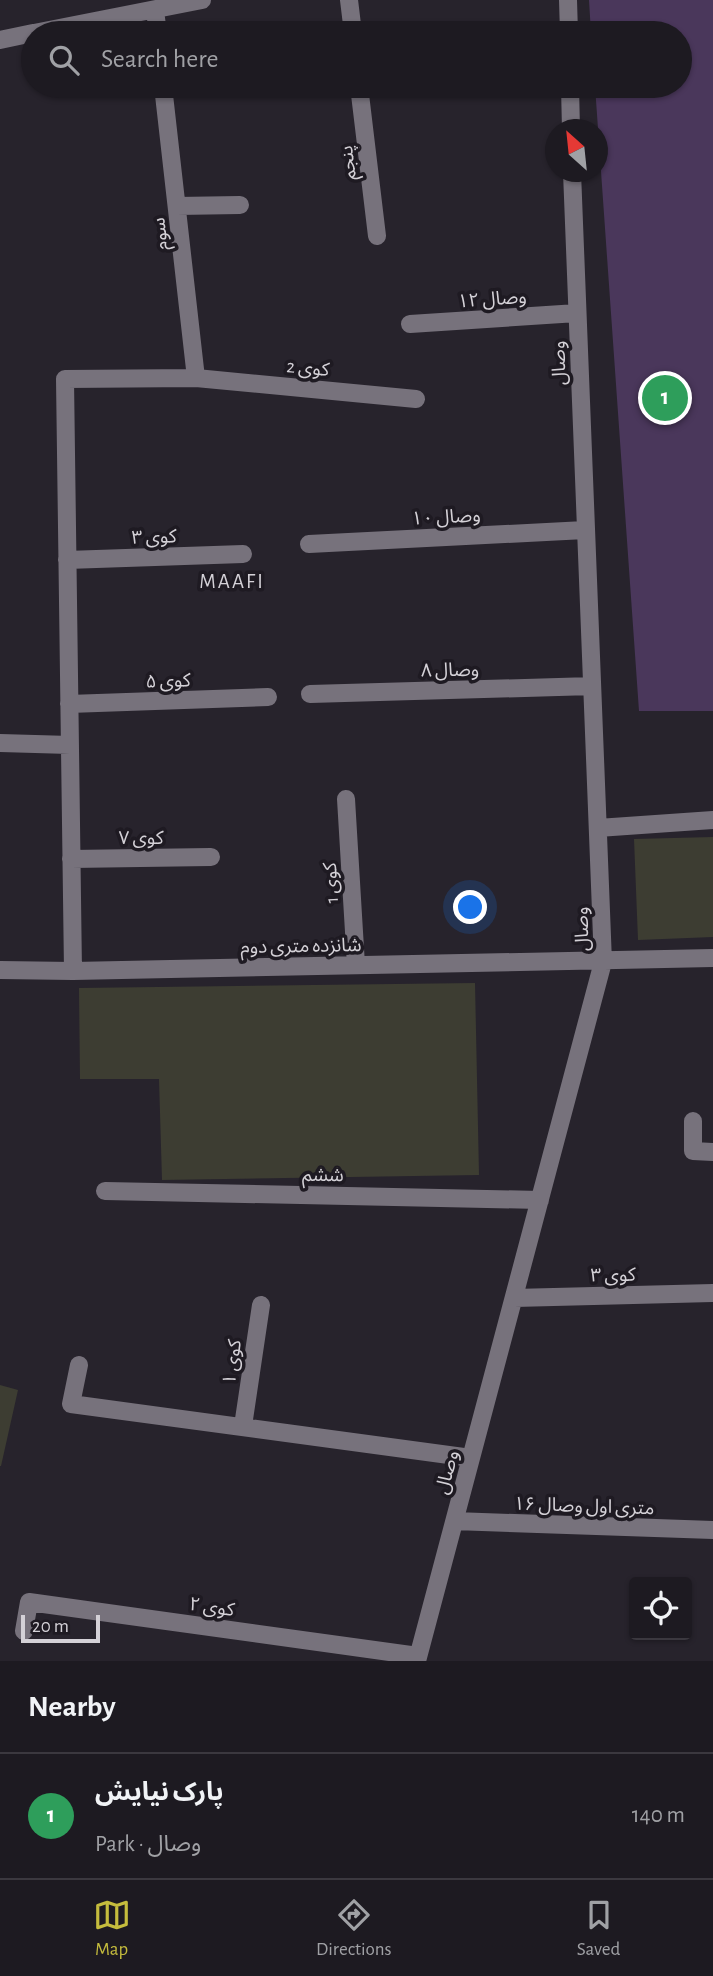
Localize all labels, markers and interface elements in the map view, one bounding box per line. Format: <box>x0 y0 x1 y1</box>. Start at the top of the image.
search box <box>21 21 692 98</box>
icon: search <box>45 41 83 79</box>
text: Search here <box>101 46 219 72</box>
north arrow <box>545 119 608 182</box>
street label: پنجم <box>337 144 364 181</box>
street label: سوم <box>149 216 176 251</box>
street label: وصال ۱۲ <box>457 288 527 312</box>
street label: وصال <box>549 340 571 385</box>
street label: کوی 2 <box>286 357 331 381</box>
pin: 1 <box>642 372 688 424</box>
street label: وصال ۱۰ <box>411 506 481 530</box>
street label: کوی ۳ <box>131 527 178 549</box>
district label: MAAFI <box>199 571 265 592</box>
street label: وصال ۸ <box>421 660 479 682</box>
street label: کوی ۵ <box>145 671 192 693</box>
street label: کوی ۷ <box>118 829 165 849</box>
street label: کوی 1 <box>321 861 343 904</box>
your location <box>453 890 487 924</box>
street label: وصال <box>572 906 594 951</box>
street label: شانزده متری دوم <box>240 936 362 961</box>
street label: ششم <box>302 1166 344 1189</box>
street label: کوی ۳ <box>590 1266 637 1286</box>
street label: کوی ۱ <box>220 1337 246 1386</box>
street label: وصال <box>433 1448 463 1497</box>
street label: ۱۶ متری اول وصال <box>513 1495 655 1519</box>
map controls <box>629 1577 692 1640</box>
button: locate <box>629 1577 692 1640</box>
street label: کوی ۲ <box>188 1595 237 1621</box>
scale bar <box>21 1612 100 1644</box>
text: 20 m <box>32 1617 69 1636</box>
text: Nearby <box>28 1692 116 1722</box>
text: پارک نیایش <box>95 1779 224 1805</box>
text: 1 <box>47 1804 55 1827</box>
text: 140 m <box>632 1804 685 1827</box>
text: Park · وصال <box>95 1833 201 1856</box>
tab: Map <box>93 1896 131 1961</box>
tab: Directions <box>316 1896 392 1961</box>
tab: Saved <box>577 1896 620 1961</box>

